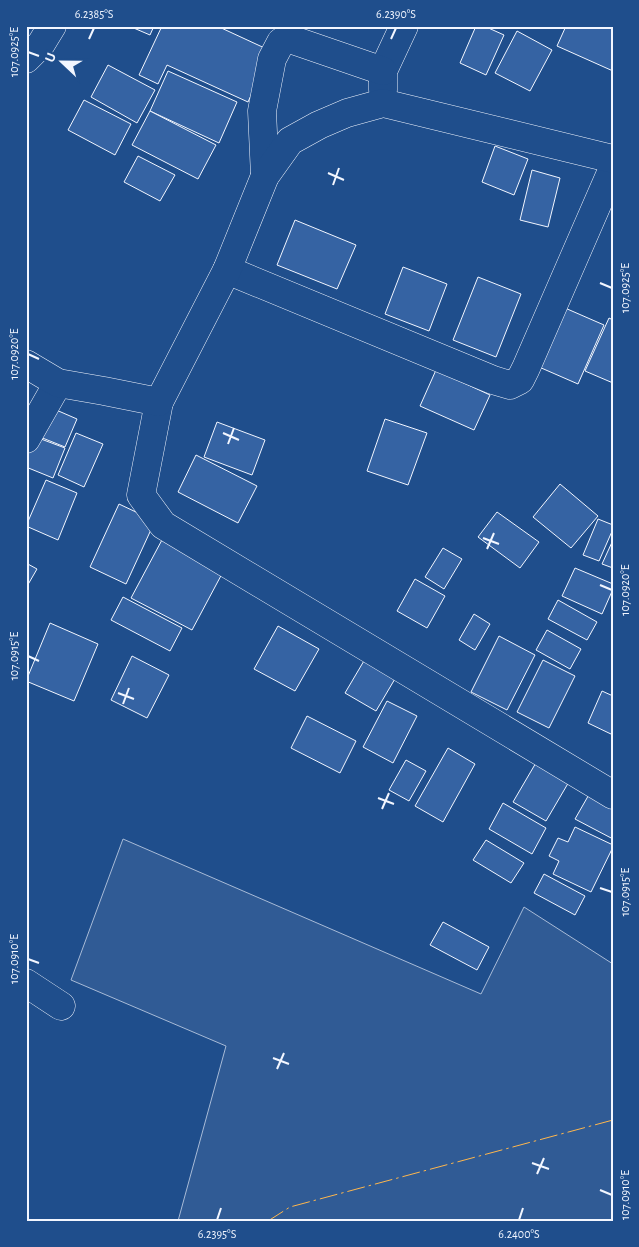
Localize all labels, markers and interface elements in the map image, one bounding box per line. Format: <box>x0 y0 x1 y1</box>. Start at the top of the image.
text: 6.2385°S <box>75 8 114 20</box>
text: 6.2390°S <box>376 8 416 20</box>
text: 107.0925°E <box>8 27 20 77</box>
north arrow <box>38 38 88 88</box>
text: U <box>43 51 59 64</box>
text: 107.0925°E <box>619 263 631 313</box>
text: 107.0920°E <box>8 328 20 380</box>
text: 107.0920°E <box>619 564 631 616</box>
text: 107.0915°E <box>8 631 20 680</box>
text: 107.0915°E <box>619 867 631 916</box>
text: 107.0910°E <box>8 934 20 984</box>
text: 107.0910°E <box>619 1170 631 1220</box>
text: 6.2395°S <box>198 1228 237 1240</box>
text: 6.2400°S <box>498 1228 540 1240</box>

